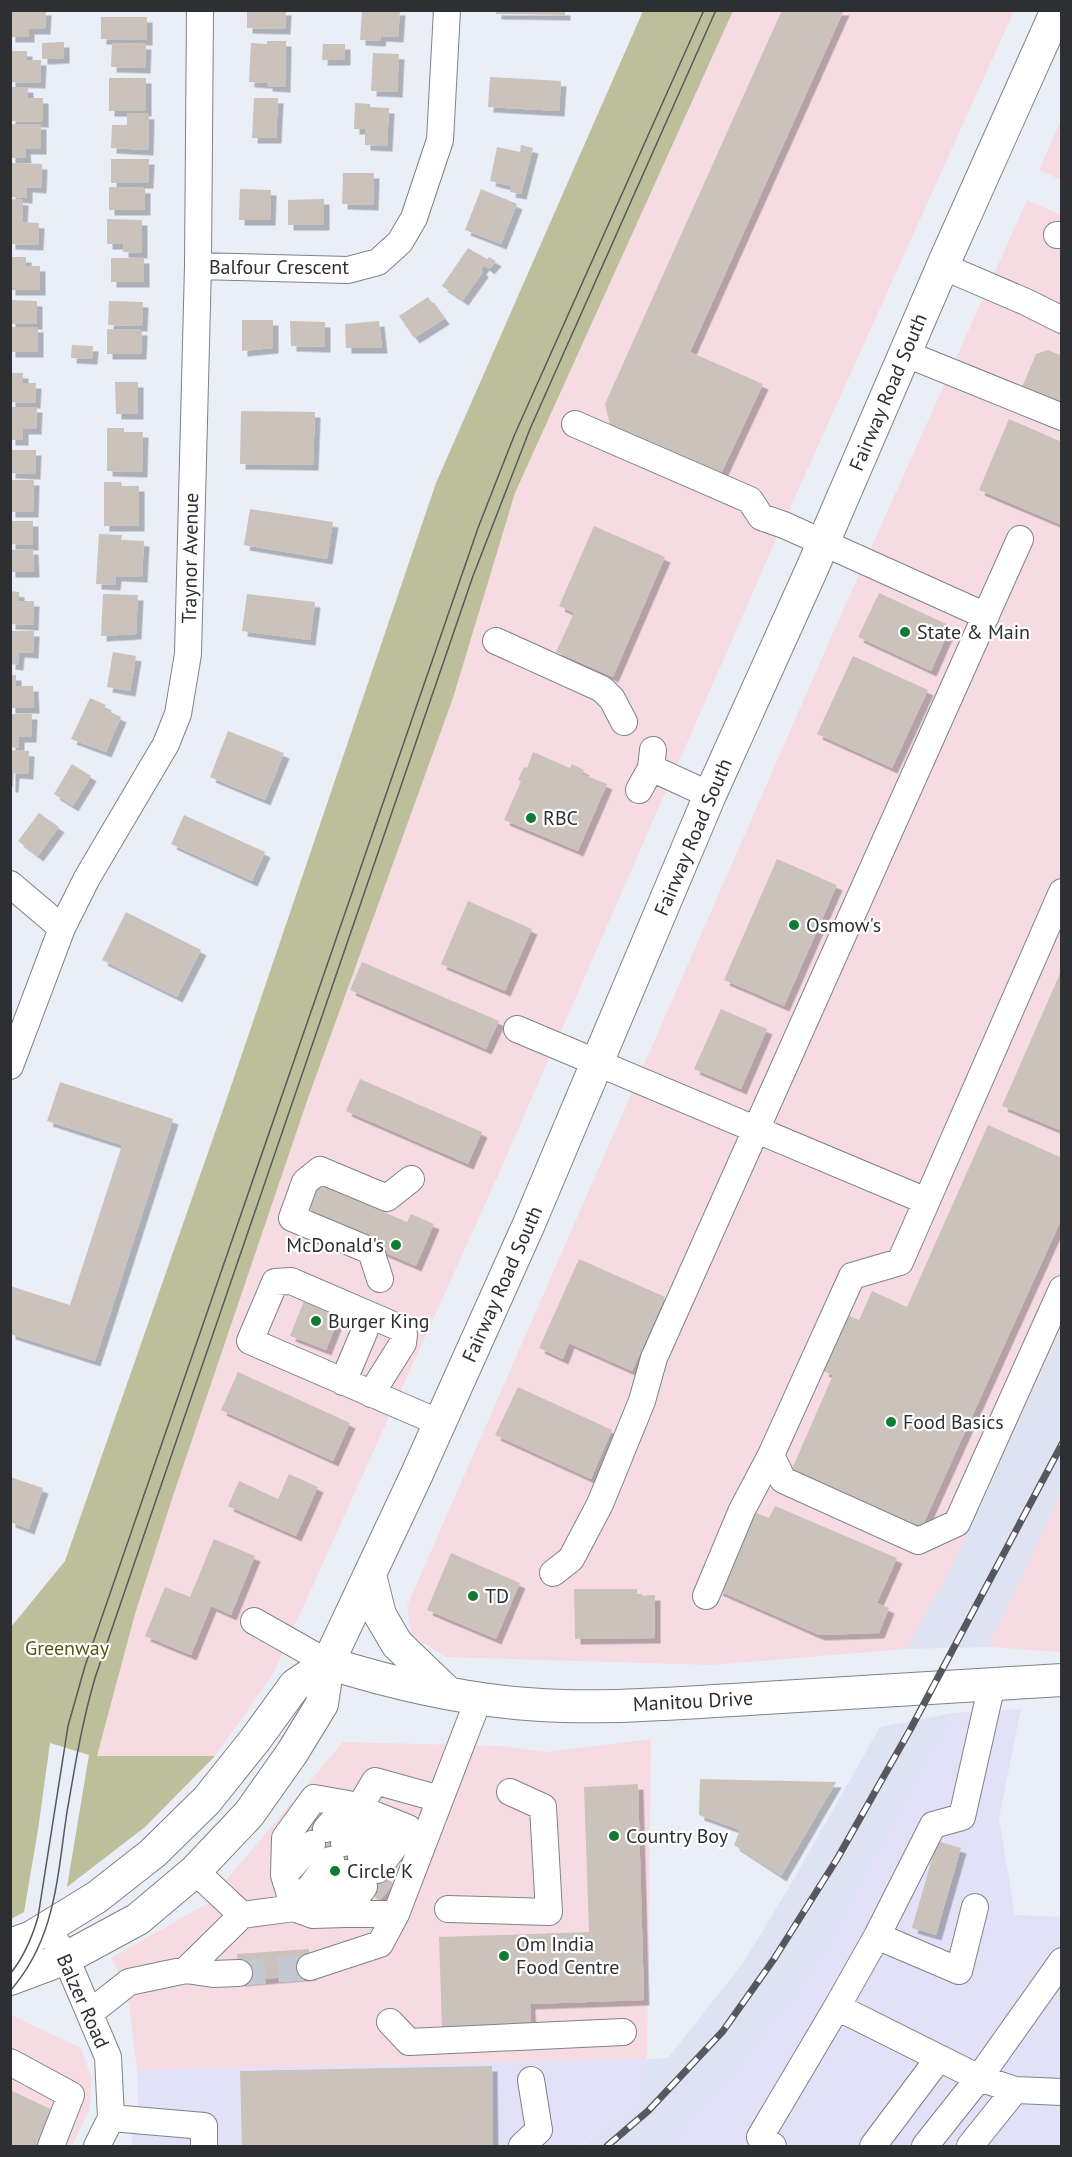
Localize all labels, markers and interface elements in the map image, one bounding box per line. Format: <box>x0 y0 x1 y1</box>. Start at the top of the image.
street label: Balfour Crescent <box>209 254 349 280</box>
street label: Fairway Road South <box>843 309 933 475</box>
street label: Traynor Avenue <box>176 492 204 624</box>
place label: State & Main <box>917 619 1030 645</box>
marker: State & Main <box>898 625 912 639</box>
street label: Fairway Road South <box>648 754 738 920</box>
place label: RBC <box>543 805 578 831</box>
marker: RBC <box>524 811 538 825</box>
place label: Osmow's <box>806 912 881 938</box>
marker: Osmow's <box>787 918 801 932</box>
street label: Fairway Road South <box>456 1202 548 1366</box>
place label: McDonald's <box>286 1232 384 1258</box>
marker: McDonald's <box>389 1238 403 1252</box>
place label: Burger King <box>328 1308 430 1334</box>
marker: Burger King <box>309 1314 323 1328</box>
place label: Food Basics <box>903 1409 1004 1435</box>
marker: Food Basics <box>884 1415 898 1429</box>
place label: TD <box>485 1583 509 1609</box>
marker: TD <box>466 1589 480 1603</box>
park label: Greenway <box>25 1635 110 1661</box>
street label: Manitou Drive <box>632 1685 754 1717</box>
place label: Country Boy <box>626 1823 729 1849</box>
marker: Country Boy <box>607 1829 621 1843</box>
place label: Circle K <box>347 1858 413 1884</box>
marker: Circle K <box>328 1864 342 1878</box>
place label: Om India Food Centre <box>516 1931 619 1980</box>
marker: Om India Food Centre <box>497 1949 511 1963</box>
street label: Balzer Road <box>51 1950 115 2052</box>

